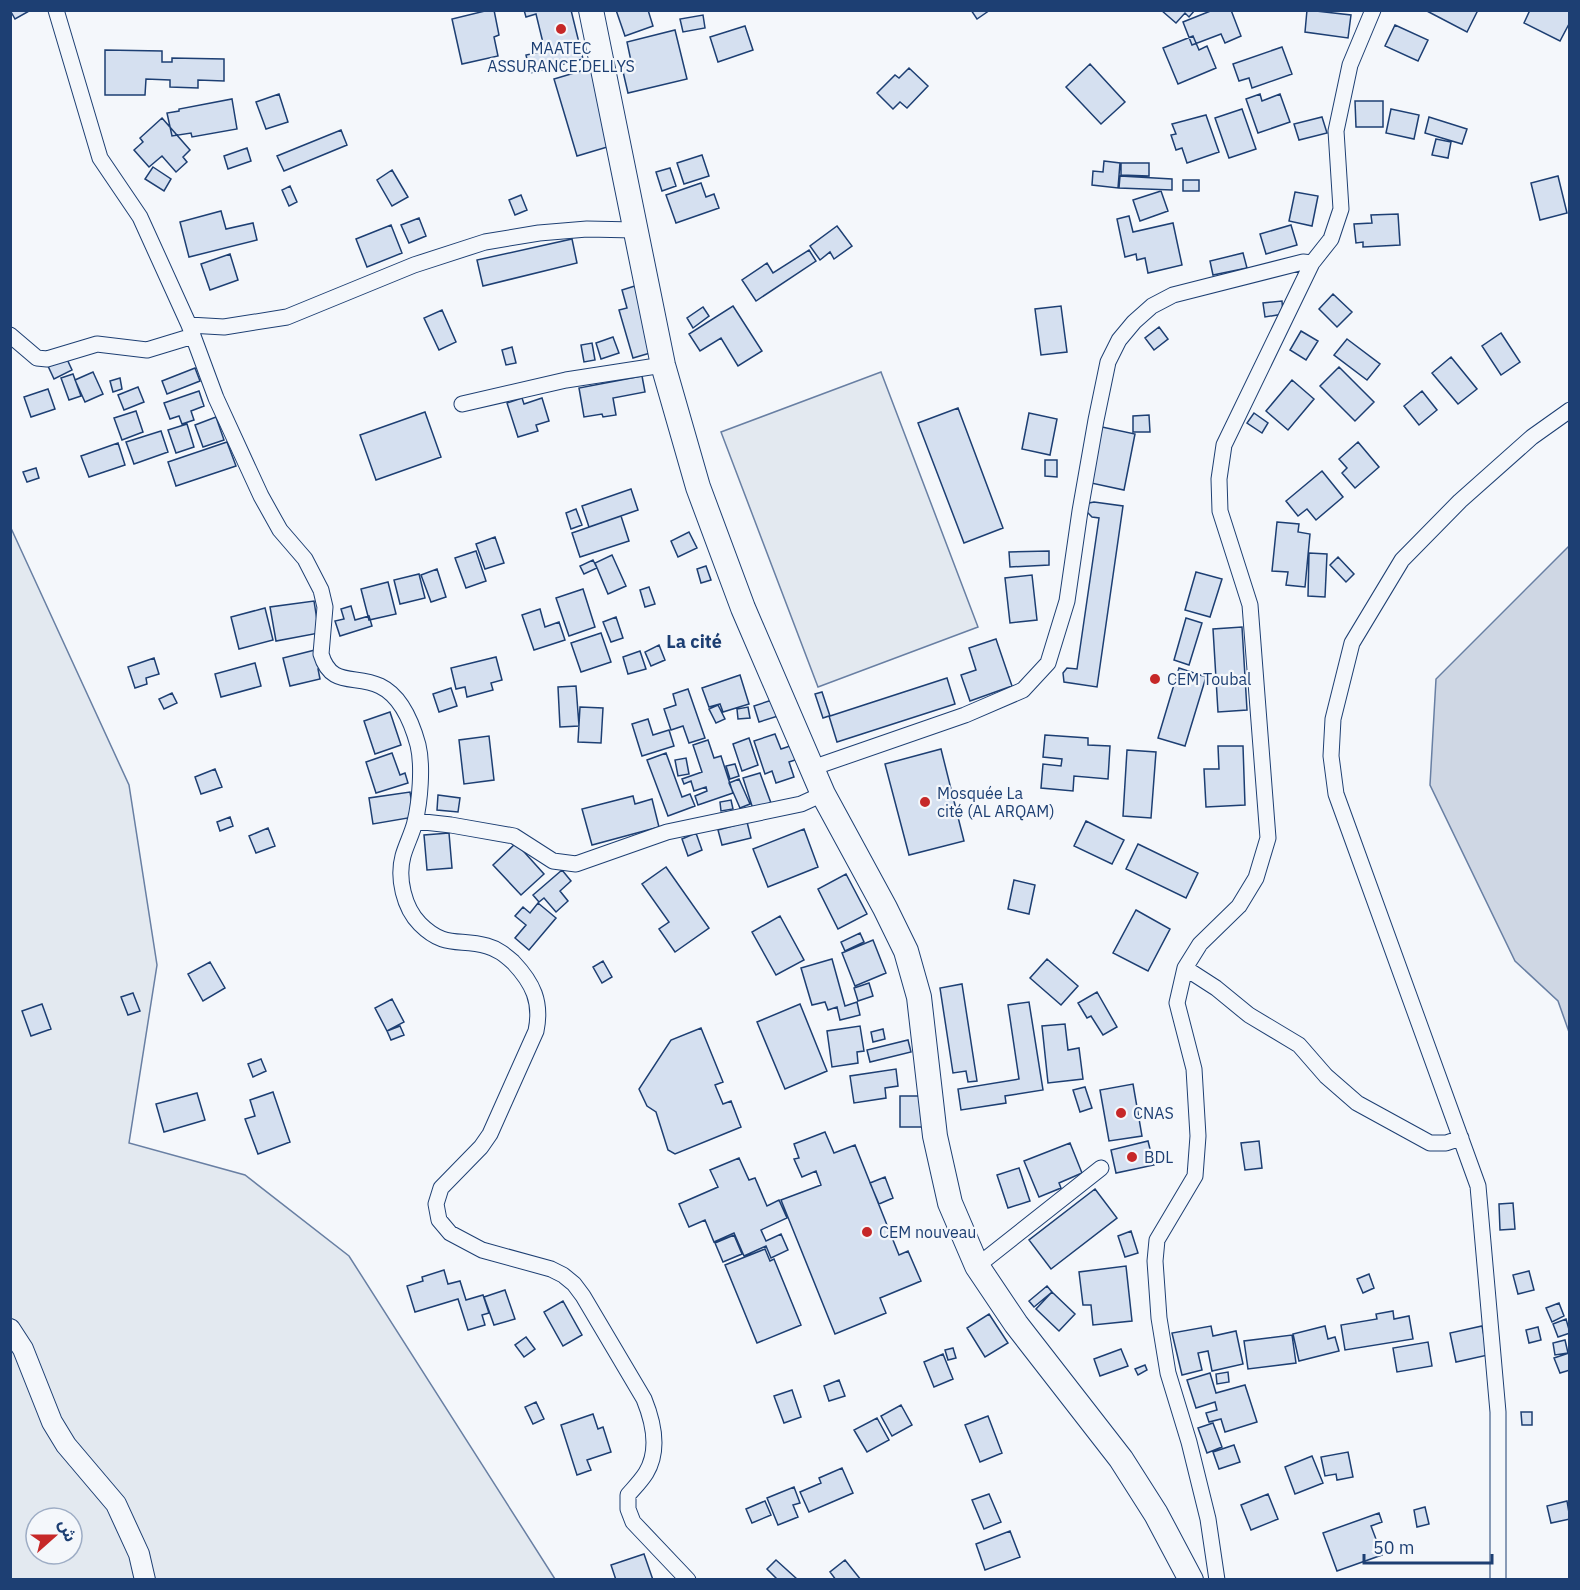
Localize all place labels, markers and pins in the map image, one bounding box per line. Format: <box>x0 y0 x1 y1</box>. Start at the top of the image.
marker: MAATEC ASSURANCE DELLYS <box>554 22 568 36</box>
place label: MAATEC ASSURANCE DELLYS <box>487 38 635 76</box>
place label: CEM Toubal <box>1167 669 1251 689</box>
marker: CEM Toubal <box>1148 672 1162 686</box>
place label: Mosquée La cité (AL ARQAM) <box>937 783 1055 821</box>
marker: Mosquée La cité (AL ARQAM) <box>918 795 932 809</box>
place label: CNAS <box>1133 1103 1174 1123</box>
marker: CNAS <box>1114 1106 1128 1120</box>
place label: BDL <box>1144 1147 1173 1167</box>
marker: BDL <box>1125 1150 1139 1164</box>
place label: CEM nouveau <box>879 1222 976 1242</box>
marker: CEM nouveau <box>860 1225 874 1239</box>

